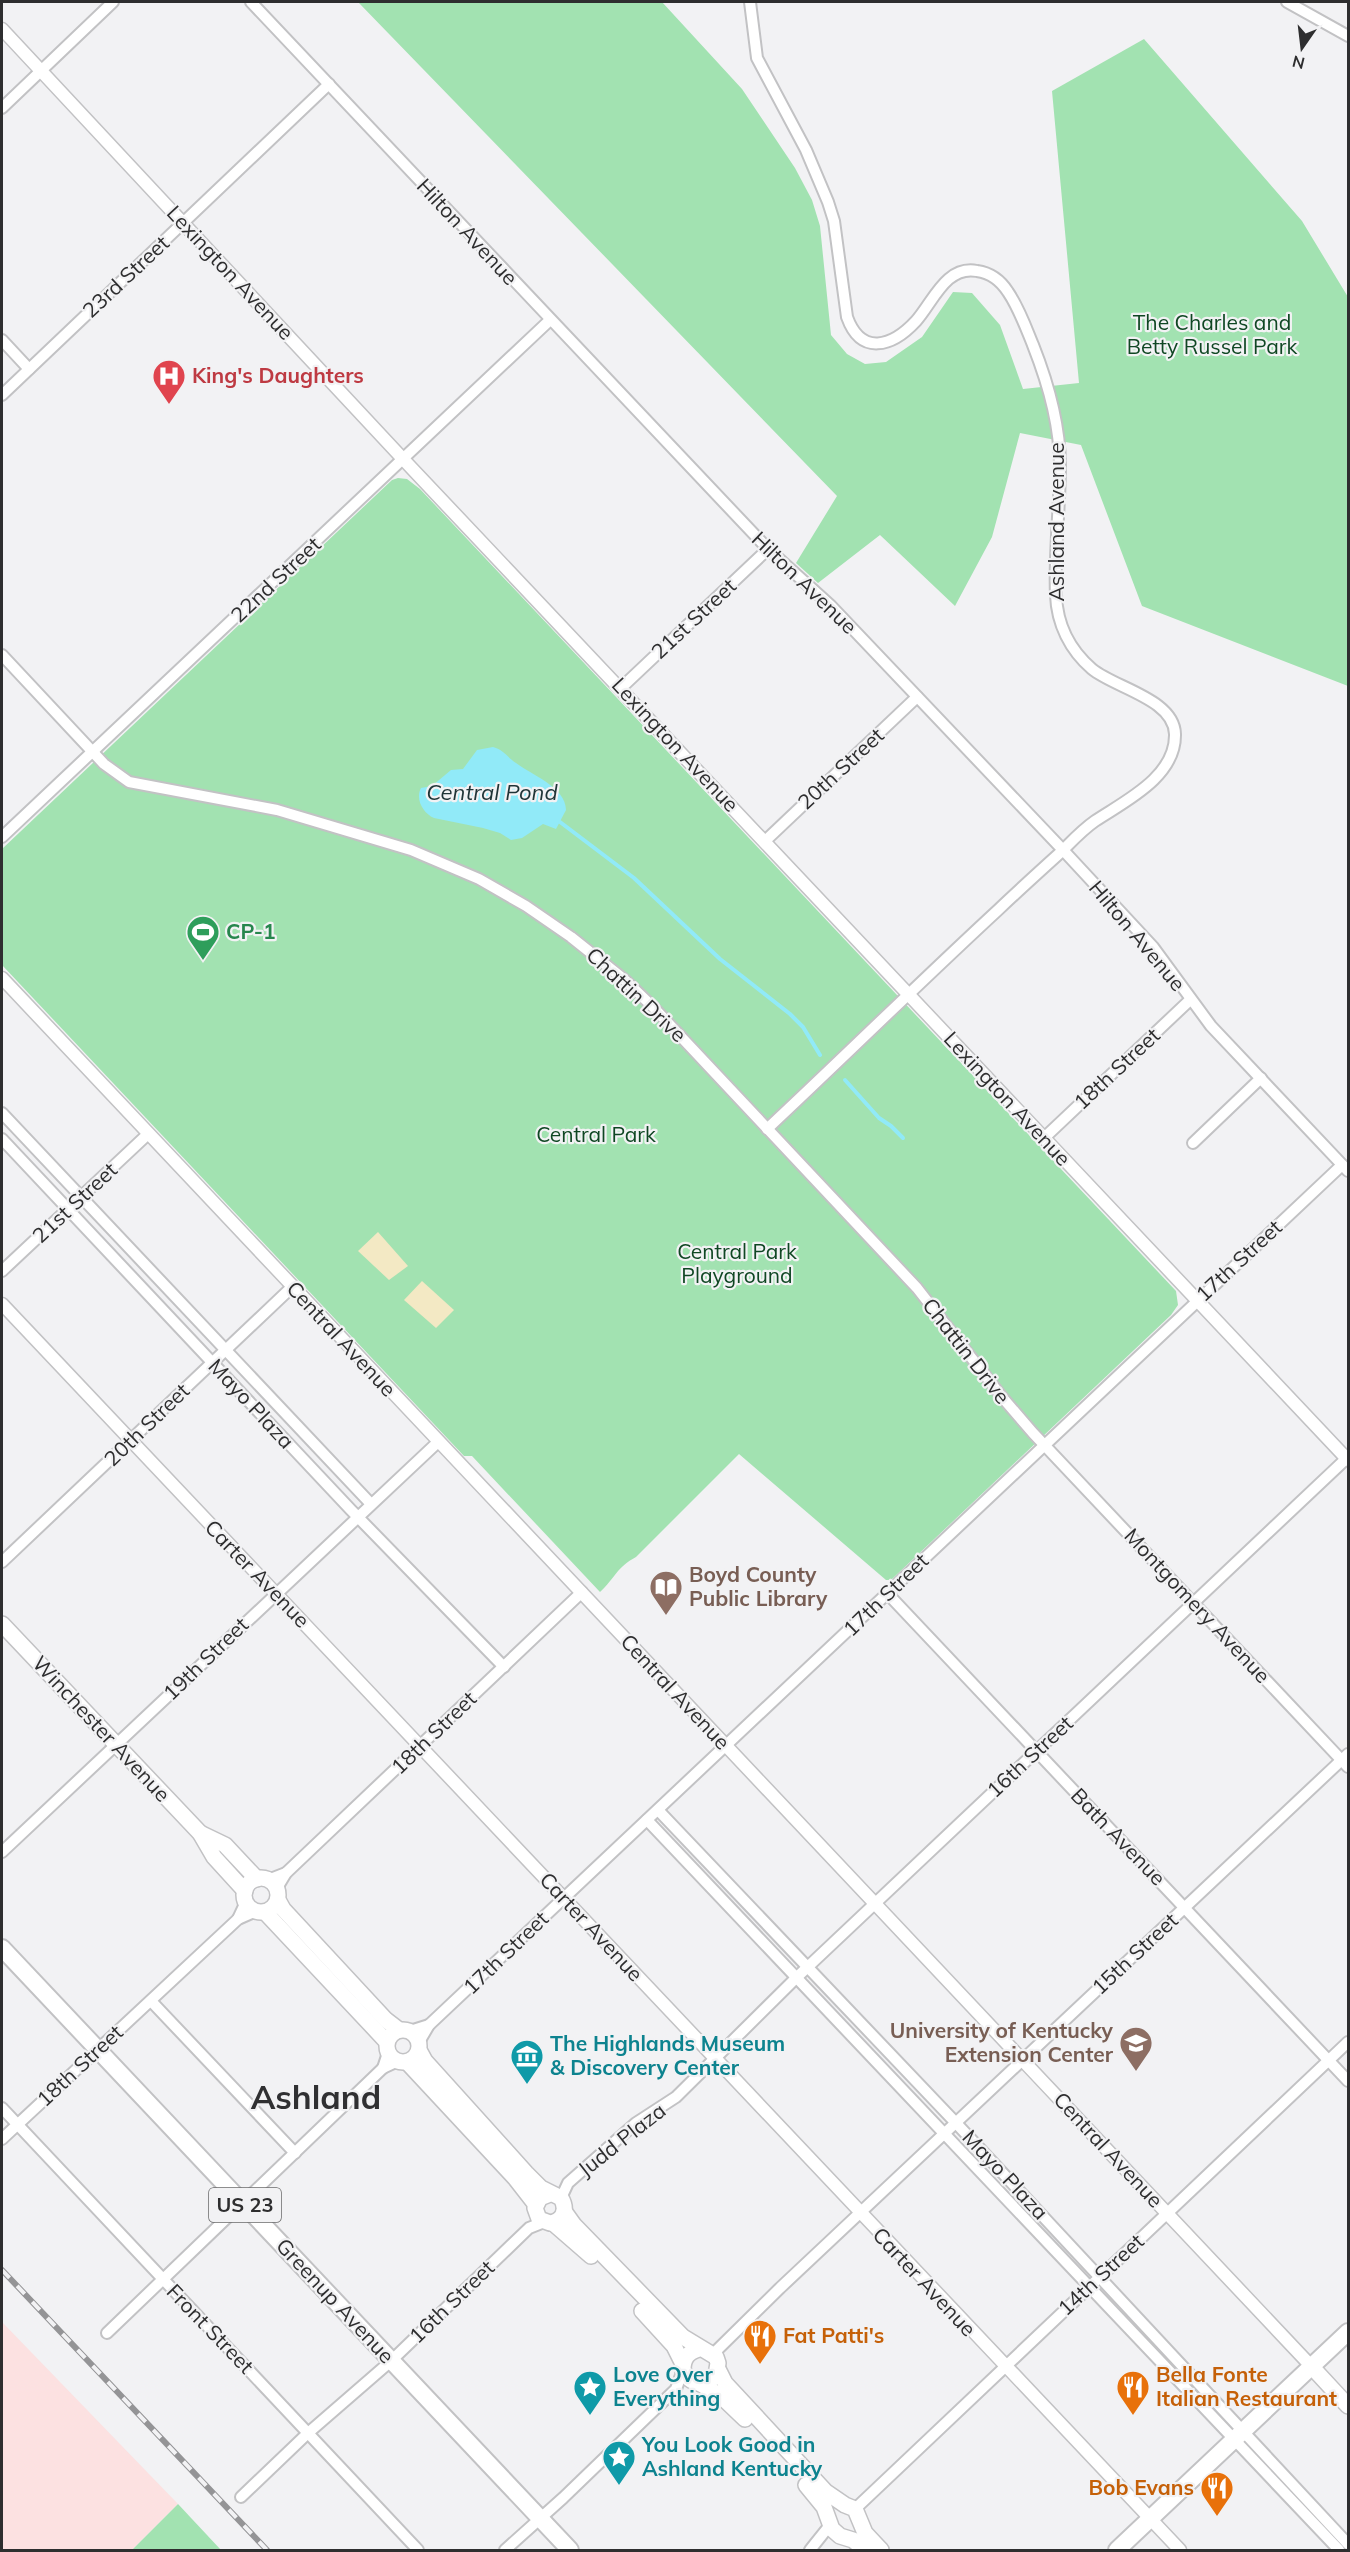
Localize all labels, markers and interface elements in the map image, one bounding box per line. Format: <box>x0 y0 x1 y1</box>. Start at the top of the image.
north arrow <box>1272 18 1332 78</box>
text: N <box>1290 51 1307 74</box>
street label: Hilton Avenue <box>412 173 524 290</box>
street label: Lexington Avenue <box>162 200 300 345</box>
street label: 23rd Street <box>77 230 174 323</box>
park label: The Charles and Betty Russel Park <box>1127 309 1297 359</box>
hospital icon: King's Daughters <box>151 358 187 405</box>
place label: King's Daughters <box>192 362 364 388</box>
street label: Ashland Avenue <box>1043 442 1069 602</box>
street label: Hilton Avenue <box>747 526 863 639</box>
street label: 22nd Street <box>225 531 326 628</box>
street label: 21st Street <box>646 572 741 664</box>
street label: Lexington Avenue <box>607 672 745 817</box>
street label: 20th Street <box>792 722 889 815</box>
water label: Central Pond <box>426 778 558 806</box>
street label: Hilton Avenue <box>1084 875 1192 996</box>
sports icon: CP-1 <box>185 914 221 961</box>
place label: CP-1 <box>226 918 276 944</box>
street label: Chattin Drive <box>581 941 692 1047</box>
street label: 18th Street <box>1068 1022 1165 1115</box>
street label: Lexington Avenue <box>939 1026 1077 1171</box>
park label: Central Park <box>536 1121 656 1147</box>
street label: 21st Street <box>27 1156 122 1248</box>
street label: 17th Street <box>1190 1214 1287 1307</box>
park label: Central Park Playground <box>677 1238 797 1288</box>
street label: Central Avenue <box>282 1275 402 1401</box>
street label: Chattin Drive <box>917 1292 1016 1409</box>
street label: Mayo Plaza <box>203 1353 300 1454</box>
street label: 20th Street <box>98 1377 194 1471</box>
street label: Carter Avenue <box>200 1514 316 1633</box>
street label: Montgomery Avenue <box>1119 1523 1276 1688</box>
street label: 17th Street <box>837 1547 933 1641</box>
place label: Boyd County Public Library <box>689 1561 828 1611</box>
library icon: Boyd County Public Library <box>648 1569 684 1616</box>
street label: 19th Street <box>157 1611 253 1705</box>
street label: Central Avenue <box>616 1628 736 1754</box>
street label: Winchester Avenue <box>27 1650 176 1807</box>
street label: 18th Street <box>385 1685 481 1779</box>
street label: 16th Street <box>981 1710 1078 1803</box>
street label: Bath Avenue <box>1066 1782 1172 1890</box>
street label: Carter Avenue <box>535 1866 649 1986</box>
street label: 17th Street <box>457 1905 553 1999</box>
street label: 15th Street <box>1086 1907 1183 2000</box>
place label: University of Kentucky Extension Center <box>890 2017 1114 2067</box>
street label: 18th Street <box>31 2019 128 2112</box>
school or university icon: University of Kentucky Extension Center <box>1118 2025 1154 2072</box>
place label: The Highlands Museum & Discovery Center <box>550 2030 785 2080</box>
museum icon: The Highlands Museum & Discovery Center <box>509 2038 545 2085</box>
district label: Ashland <box>251 2076 381 2117</box>
street label: Central Avenue <box>1049 2086 1169 2212</box>
street label: Judd Plaza <box>572 2097 671 2182</box>
street label: Mayo Plaza <box>957 2124 1054 2225</box>
road number: US 23 <box>209 2188 281 2222</box>
street label: Carter Avenue <box>868 2221 982 2341</box>
street label: 14th Street <box>1052 2228 1149 2321</box>
street label: Greenup Avenue <box>271 2232 400 2368</box>
street label: 16th Street <box>403 2254 499 2348</box>
street label: Front Street <box>162 2278 260 2378</box>
restaurant icon: Fat Patti's <box>742 2318 778 2365</box>
place label: Fat Patti's <box>783 2322 884 2348</box>
place label: Love Over Everything <box>613 2361 720 2411</box>
place label: Bella Fonte Italian Restaurant <box>1156 2361 1337 2411</box>
place icon: Love Over Everything <box>572 2369 608 2416</box>
restaurant icon: Bella Fonte Italian Restaurant <box>1115 2369 1151 2416</box>
place label: You Look Good in Ashland Kentucky <box>641 2431 823 2481</box>
place icon: You Look Good in Ashland Kentucky <box>601 2439 637 2486</box>
restaurant icon: Bob Evans <box>1199 2470 1235 2517</box>
place label: Bob Evans <box>1089 2474 1194 2500</box>

